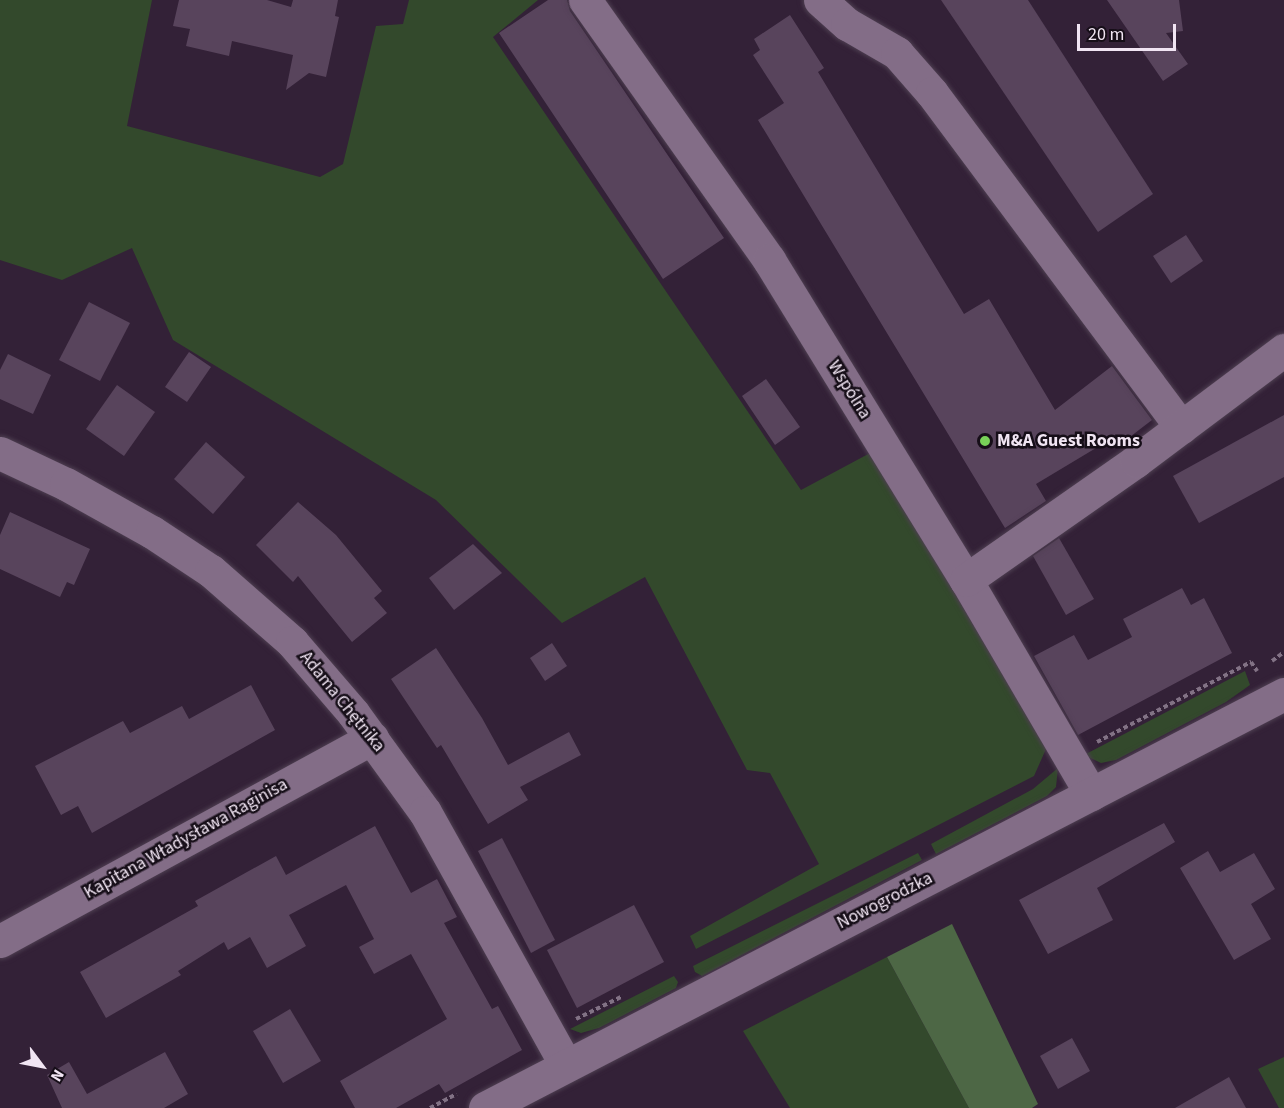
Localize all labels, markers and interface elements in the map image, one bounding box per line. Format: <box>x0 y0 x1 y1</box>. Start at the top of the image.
scale bar <box>1080 12 1179 50</box>
text: 20 m <box>1088 22 1124 47</box>
street label: Wspólna <box>823 357 875 423</box>
place label: M&A Guest Rooms <box>997 430 1140 452</box>
marker: M&A Guest Rooms <box>978 434 992 448</box>
street label: Adama Chętnika <box>295 647 389 757</box>
street label: Kapitana Władysława Raginisa <box>81 774 291 904</box>
street label: Nowogrodzka <box>834 868 936 934</box>
north arrow <box>12 1036 72 1096</box>
text: N <box>45 1065 69 1086</box>

